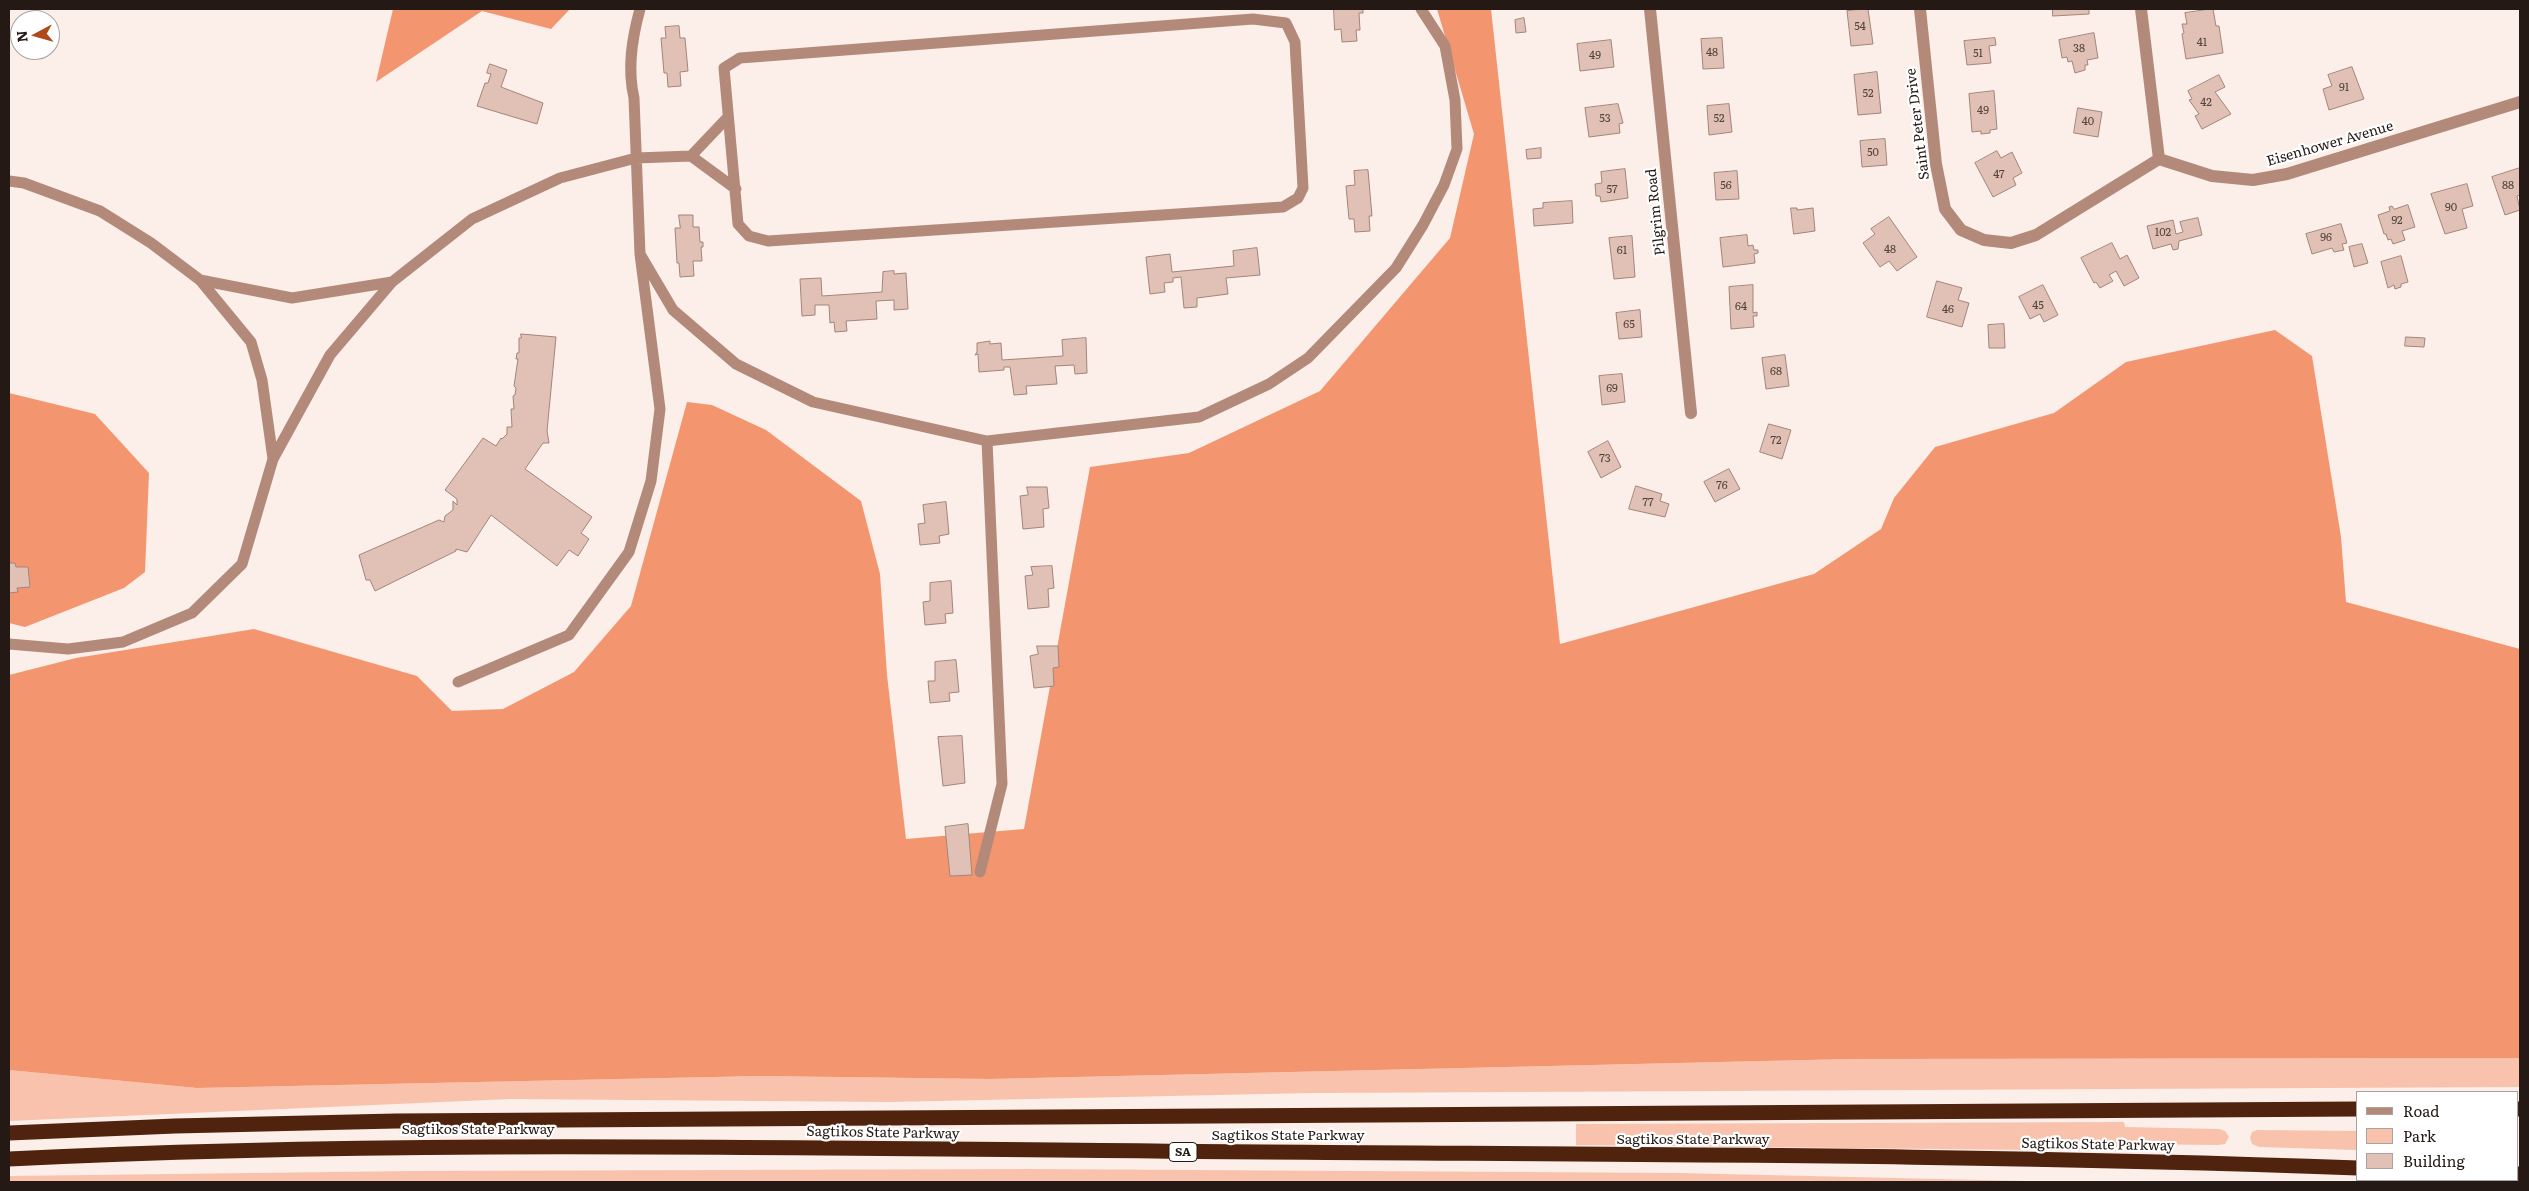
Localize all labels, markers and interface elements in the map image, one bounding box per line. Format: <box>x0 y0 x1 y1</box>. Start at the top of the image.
north arrow <box>10 10 60 60</box>
house number: 54 <box>1854 20 1866 34</box>
text: N <box>11 30 32 43</box>
house number: 41 <box>2197 36 2207 50</box>
house number: 38 <box>2073 42 2085 56</box>
house number: 48 <box>1706 46 1718 60</box>
house number: 51 <box>1973 47 1983 61</box>
house number: 49 <box>1589 49 1601 63</box>
street label: Saint Peter Drive <box>1903 67 1933 181</box>
house number: 91 <box>2339 81 2349 95</box>
house number: 52 <box>1862 87 1874 101</box>
house number: 42 <box>2200 96 2212 110</box>
house number: 49 <box>1977 104 1989 118</box>
house number: 53 <box>1599 112 1611 126</box>
house number: 52 <box>1713 112 1725 126</box>
house number: 40 <box>2082 115 2094 129</box>
street label: Eisenhower Avenue <box>2265 118 2395 170</box>
house number: 50 <box>1867 146 1879 160</box>
street label: Pilgrim Road <box>1643 168 1669 256</box>
house number: 47 <box>1993 168 2005 182</box>
house number: 56 <box>1720 179 1732 193</box>
house number: 88 <box>2502 179 2514 193</box>
house number: 57 <box>1606 183 1618 197</box>
house number: 90 <box>2445 201 2457 215</box>
house number: 92 <box>2391 214 2403 228</box>
house number: 102 <box>2155 226 2171 240</box>
house number: 96 <box>2320 231 2332 245</box>
house number: 48 <box>1884 243 1896 257</box>
house number: 61 <box>1617 244 1627 258</box>
house number: 45 <box>2032 299 2044 313</box>
house number: 64 <box>1735 300 1747 314</box>
house number: 46 <box>1942 303 1954 317</box>
house number: 65 <box>1623 318 1635 332</box>
house number: 68 <box>1770 365 1782 379</box>
house number: 69 <box>1606 382 1618 396</box>
house number: 72 <box>1770 434 1782 448</box>
house number: 73 <box>1599 452 1611 466</box>
house number: 76 <box>1716 479 1728 493</box>
house number: 77 <box>1642 496 1654 510</box>
legend <box>2356 1091 2519 1181</box>
text: Road <box>2403 1099 2439 1122</box>
street label: Sagtikos State Parkway <box>401 1122 555 1138</box>
street label: Sagtikos State Parkway <box>806 1123 960 1143</box>
text: Park <box>2403 1124 2436 1147</box>
street label: Sagtikos State Parkway <box>1211 1128 1365 1144</box>
street label: Sagtikos State Parkway <box>1616 1132 1770 1148</box>
street label: Sagtikos State Parkway <box>2021 1135 2175 1155</box>
road number: SA <box>1169 1142 1197 1162</box>
text: Building <box>2403 1149 2465 1172</box>

